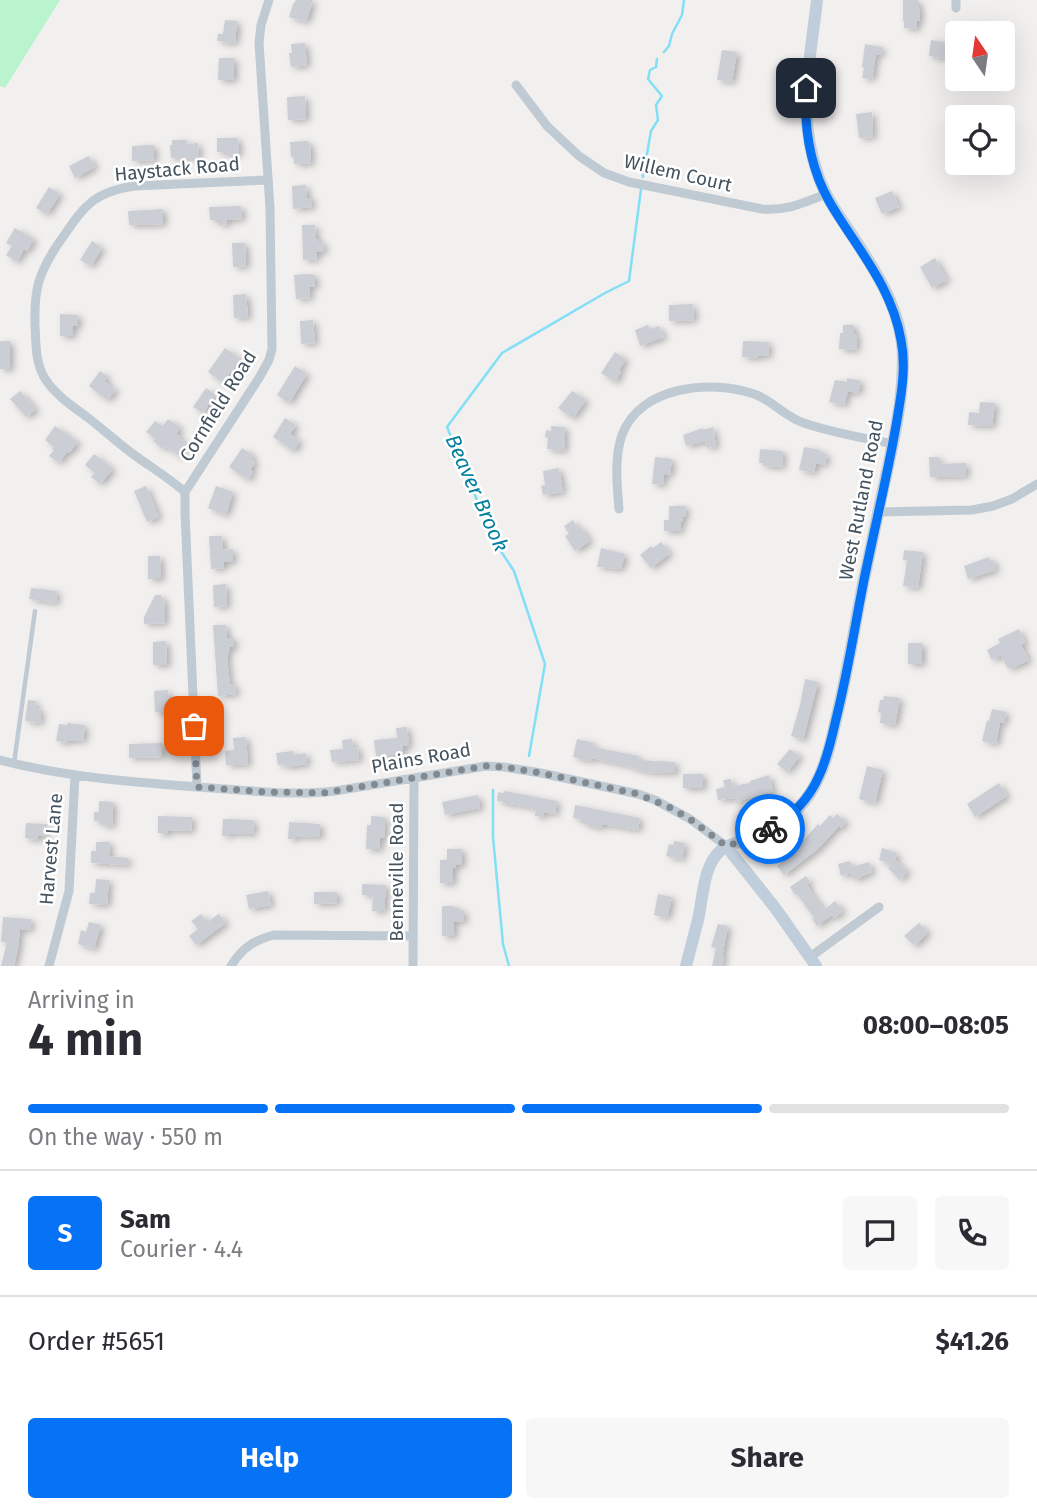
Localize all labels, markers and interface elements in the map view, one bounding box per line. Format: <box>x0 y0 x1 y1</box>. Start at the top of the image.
north arrow <box>945 21 1015 91</box>
map controls <box>945 21 1015 175</box>
pin <box>776 58 836 118</box>
icon: home <box>787 69 825 107</box>
button: locate <box>945 105 1015 175</box>
street label: Willem Court <box>622 149 734 197</box>
street label: Haystack Road <box>113 152 241 186</box>
street label: Cornfield Road <box>175 346 261 466</box>
street label: West Rutland Road <box>834 418 888 582</box>
water label: Beaver Brook <box>440 430 514 556</box>
pin <box>164 696 224 756</box>
icon: bag <box>175 707 213 745</box>
street label: Plains Road <box>369 738 473 778</box>
street label: Harvest Lane <box>35 792 67 906</box>
courier <box>735 794 805 864</box>
street label: Benneville Road <box>385 802 408 942</box>
icon: bike <box>751 810 789 848</box>
text: Arriving in <box>28 986 135 1014</box>
text: 08:00–08:05 <box>863 1010 1009 1041</box>
text: 4 min <box>28 1012 143 1067</box>
text: On the way · 550 m <box>28 1123 223 1151</box>
button: chat <box>843 1196 917 1270</box>
button: phone <box>935 1196 1009 1270</box>
text: Sam <box>120 1204 171 1235</box>
text: S <box>58 1218 72 1249</box>
text: Courier · 4.4 <box>120 1235 243 1263</box>
text: Order #5651 <box>28 1326 165 1357</box>
text: $41.26 <box>935 1326 1009 1357</box>
button: Help <box>28 1418 512 1498</box>
button: Share <box>526 1418 1009 1498</box>

